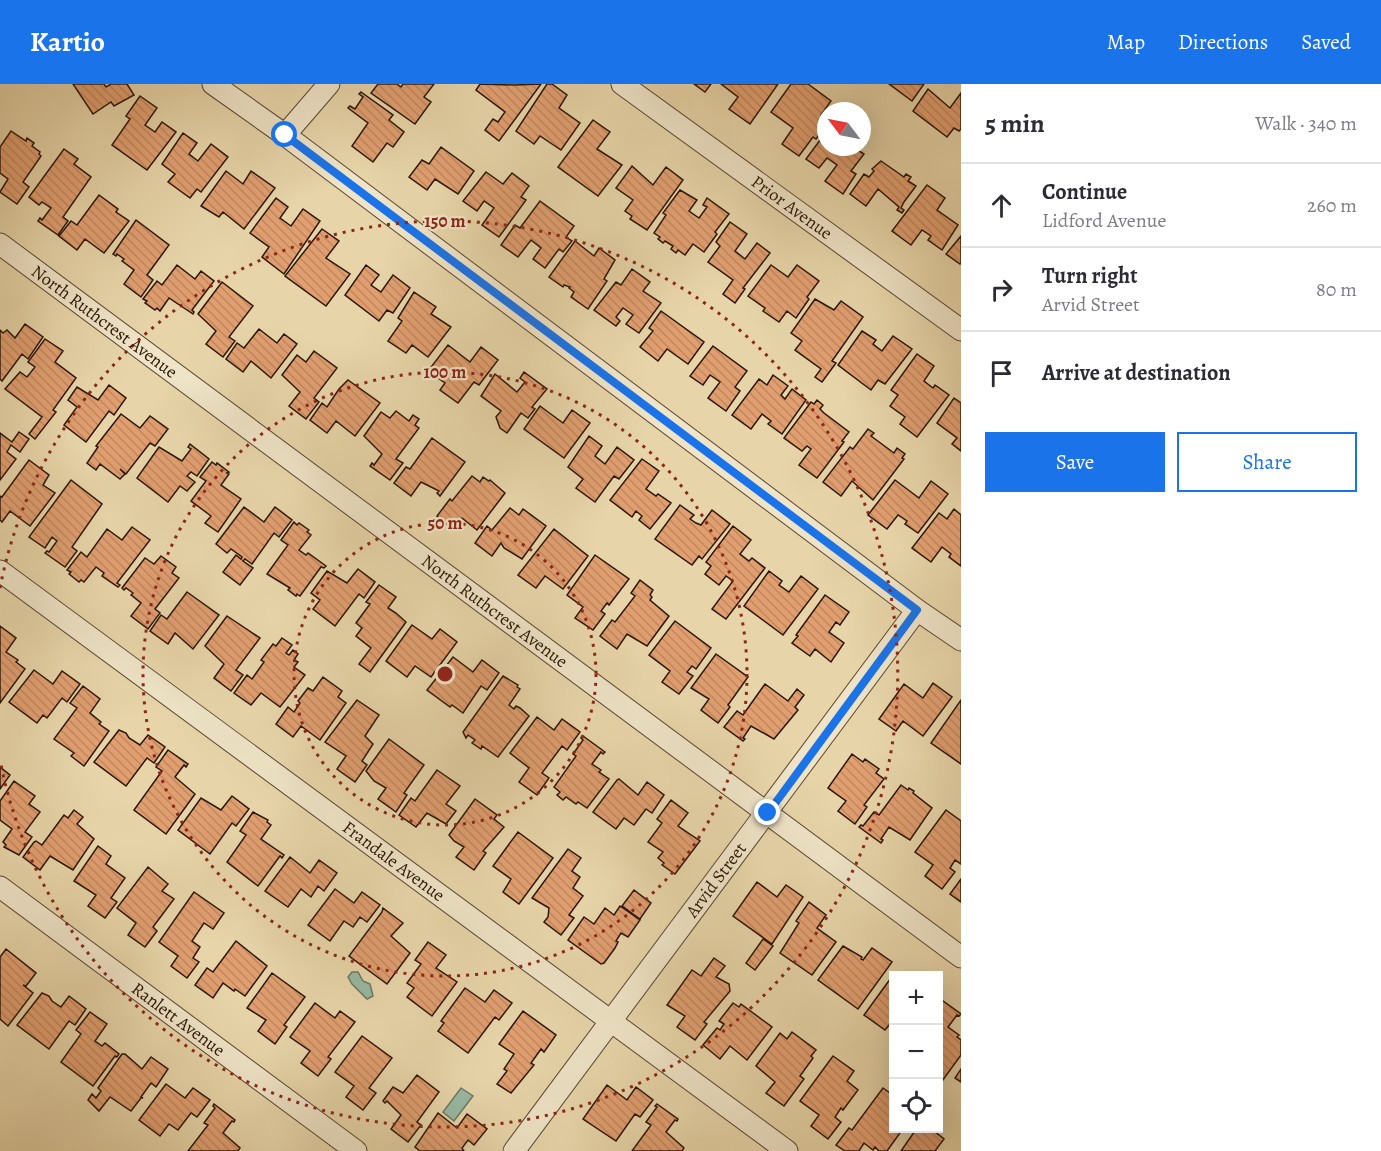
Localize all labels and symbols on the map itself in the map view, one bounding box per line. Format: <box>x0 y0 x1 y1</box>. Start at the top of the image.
north arrow <box>817 102 871 156</box>
route start <box>271 121 297 147</box>
street label: Prior Avenue <box>747 170 837 245</box>
text: 150 m <box>424 209 466 233</box>
street label: North Ruthcrest Avenue <box>26 259 182 384</box>
text: 100 m <box>424 360 466 384</box>
text: 50 m <box>428 511 462 535</box>
street label: North Ruthcrest Avenue <box>417 549 573 673</box>
centre of rings <box>435 664 455 684</box>
route end <box>754 799 780 825</box>
street label: Frandale Avenue <box>338 815 450 907</box>
street label: Arvid Street <box>679 837 752 923</box>
street label: Ranlett Avenue <box>127 977 230 1062</box>

